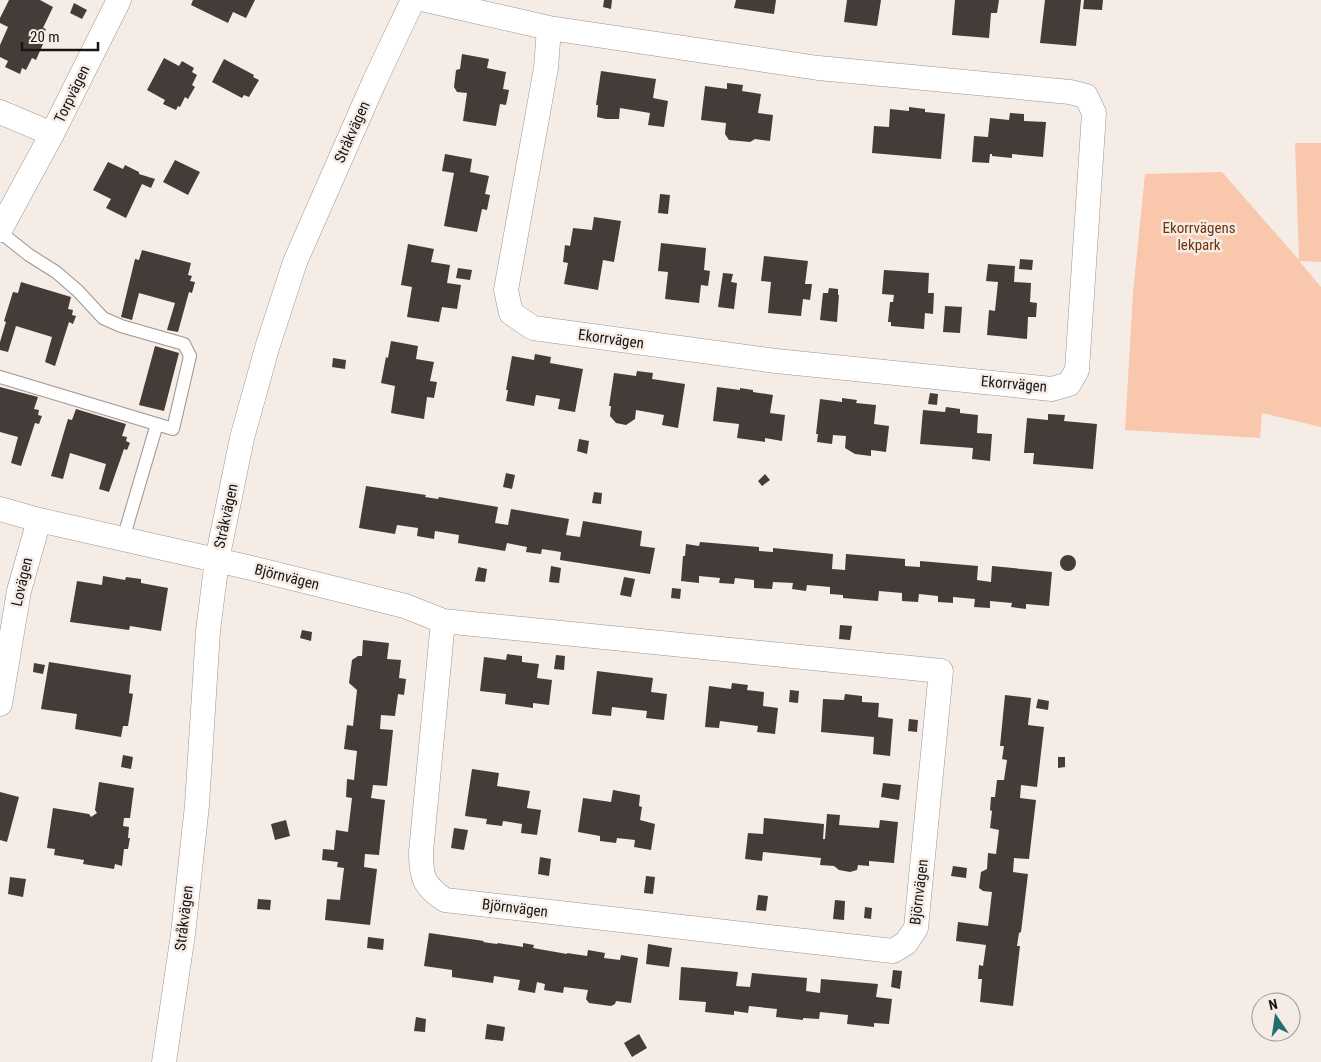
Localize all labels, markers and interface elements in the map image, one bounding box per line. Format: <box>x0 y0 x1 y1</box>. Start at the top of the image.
scale bar <box>22 20 99 52</box>
text: 20 m <box>30 28 60 46</box>
street label: Torpvägen <box>50 62 94 126</box>
street label: Stråkvägen <box>330 98 374 166</box>
park label: Ekorrvägens lekpark <box>1162 219 1236 254</box>
street label: Ekorrvägen <box>577 325 645 353</box>
street label: Ekorrvägen <box>980 372 1048 396</box>
street label: Stråkvägen <box>210 482 242 550</box>
street label: Lovägen <box>8 556 36 608</box>
street label: Björnvägen <box>253 560 321 594</box>
street label: Björnvägen <box>906 858 932 926</box>
street label: Stråkvägen <box>171 884 197 952</box>
street label: Björnvägen <box>481 895 549 921</box>
north arrow <box>1251 992 1301 1042</box>
text: N <box>1267 996 1279 1013</box>

